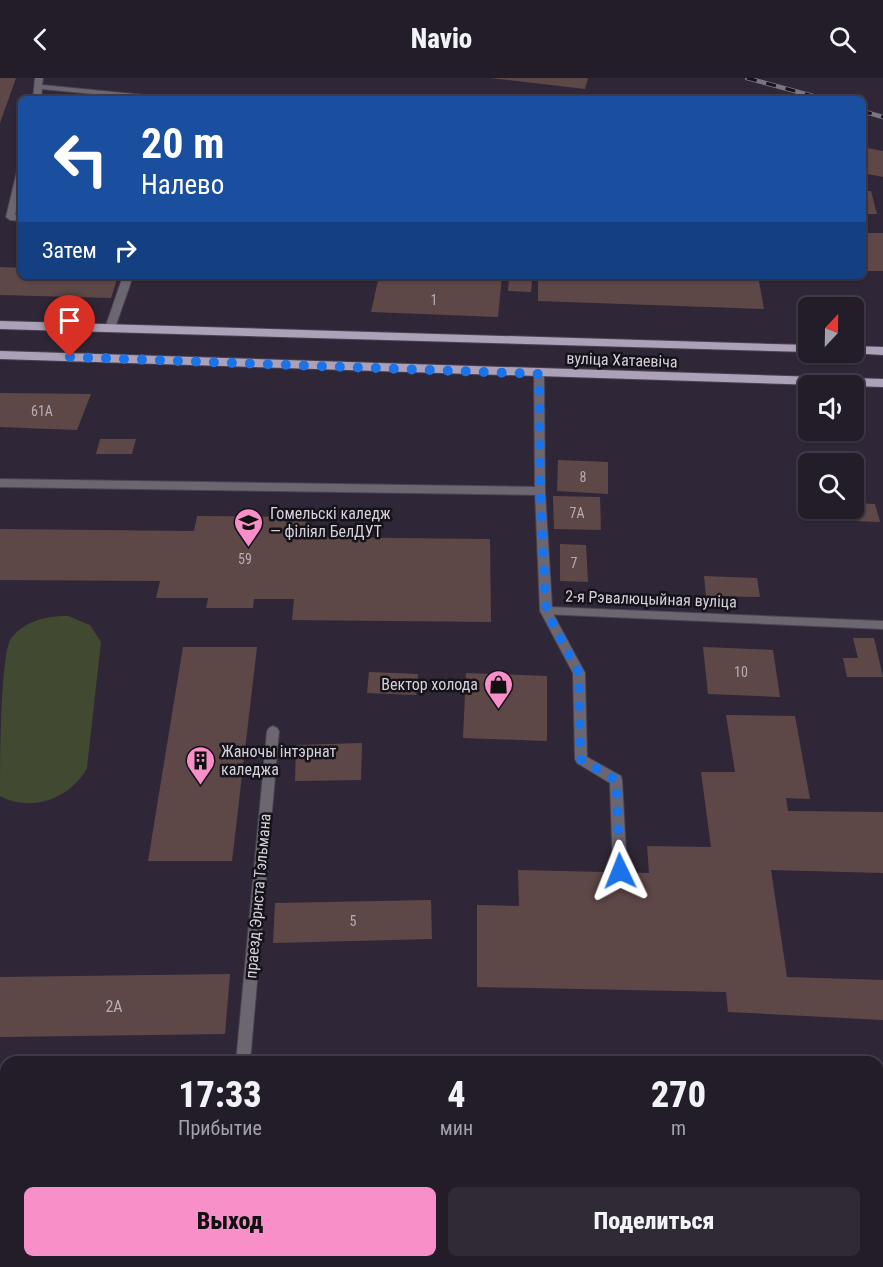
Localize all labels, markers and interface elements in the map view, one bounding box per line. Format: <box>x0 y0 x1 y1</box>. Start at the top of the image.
icon: back <box>24 23 57 56</box>
text: Navio <box>411 23 472 55</box>
icon: search <box>826 23 859 56</box>
text: 20 m <box>141 119 224 168</box>
icon: left <box>42 120 120 198</box>
text: Налево <box>141 169 224 201</box>
icon: right <box>109 234 142 267</box>
text: Затем <box>42 238 97 263</box>
house number: 1 <box>431 292 437 308</box>
pin <box>44 295 95 357</box>
north arrow <box>798 297 864 363</box>
map controls <box>798 297 864 519</box>
icon: arrive <box>53 304 86 337</box>
street label: вуліца Хатаевіча <box>566 349 678 371</box>
button: sound <box>798 375 864 441</box>
house number: 61А <box>31 403 53 419</box>
button: search <box>798 453 864 519</box>
house number: 8 <box>580 469 587 485</box>
place label: Гомельскі каледж — філіял БелДУТ <box>270 504 391 541</box>
house number: 7А <box>570 505 584 521</box>
school or university icon: Гомельскі каледж — філіял БелДУТ <box>233 506 265 548</box>
house number: 59 <box>238 551 252 567</box>
house number: 7 <box>571 555 578 571</box>
street label: 2-я Рэвалюцыйная вуліца <box>565 587 737 611</box>
house number: 10 <box>734 664 748 680</box>
shop icon: Вектор холода <box>483 668 515 710</box>
place label: Вектор холода <box>381 675 478 694</box>
place label: Жаночы інтэрнат каледжа <box>221 742 336 779</box>
building icon: Жаночы інтэрнат каледжа <box>184 744 216 786</box>
street label: праезд Эрнста Тэльмана <box>241 813 275 979</box>
position arrow <box>588 839 652 903</box>
house number: 5 <box>350 913 357 929</box>
house number: 2А <box>105 997 123 1016</box>
text: 17:33 <box>178 1074 262 1116</box>
text: 4 <box>447 1074 466 1116</box>
text: 270 <box>651 1074 706 1116</box>
text: Прибытие <box>178 1116 262 1140</box>
text: мин <box>440 1116 473 1140</box>
text: m <box>671 1116 686 1140</box>
button: Выход <box>24 1187 436 1256</box>
button: Поделиться <box>448 1187 860 1256</box>

